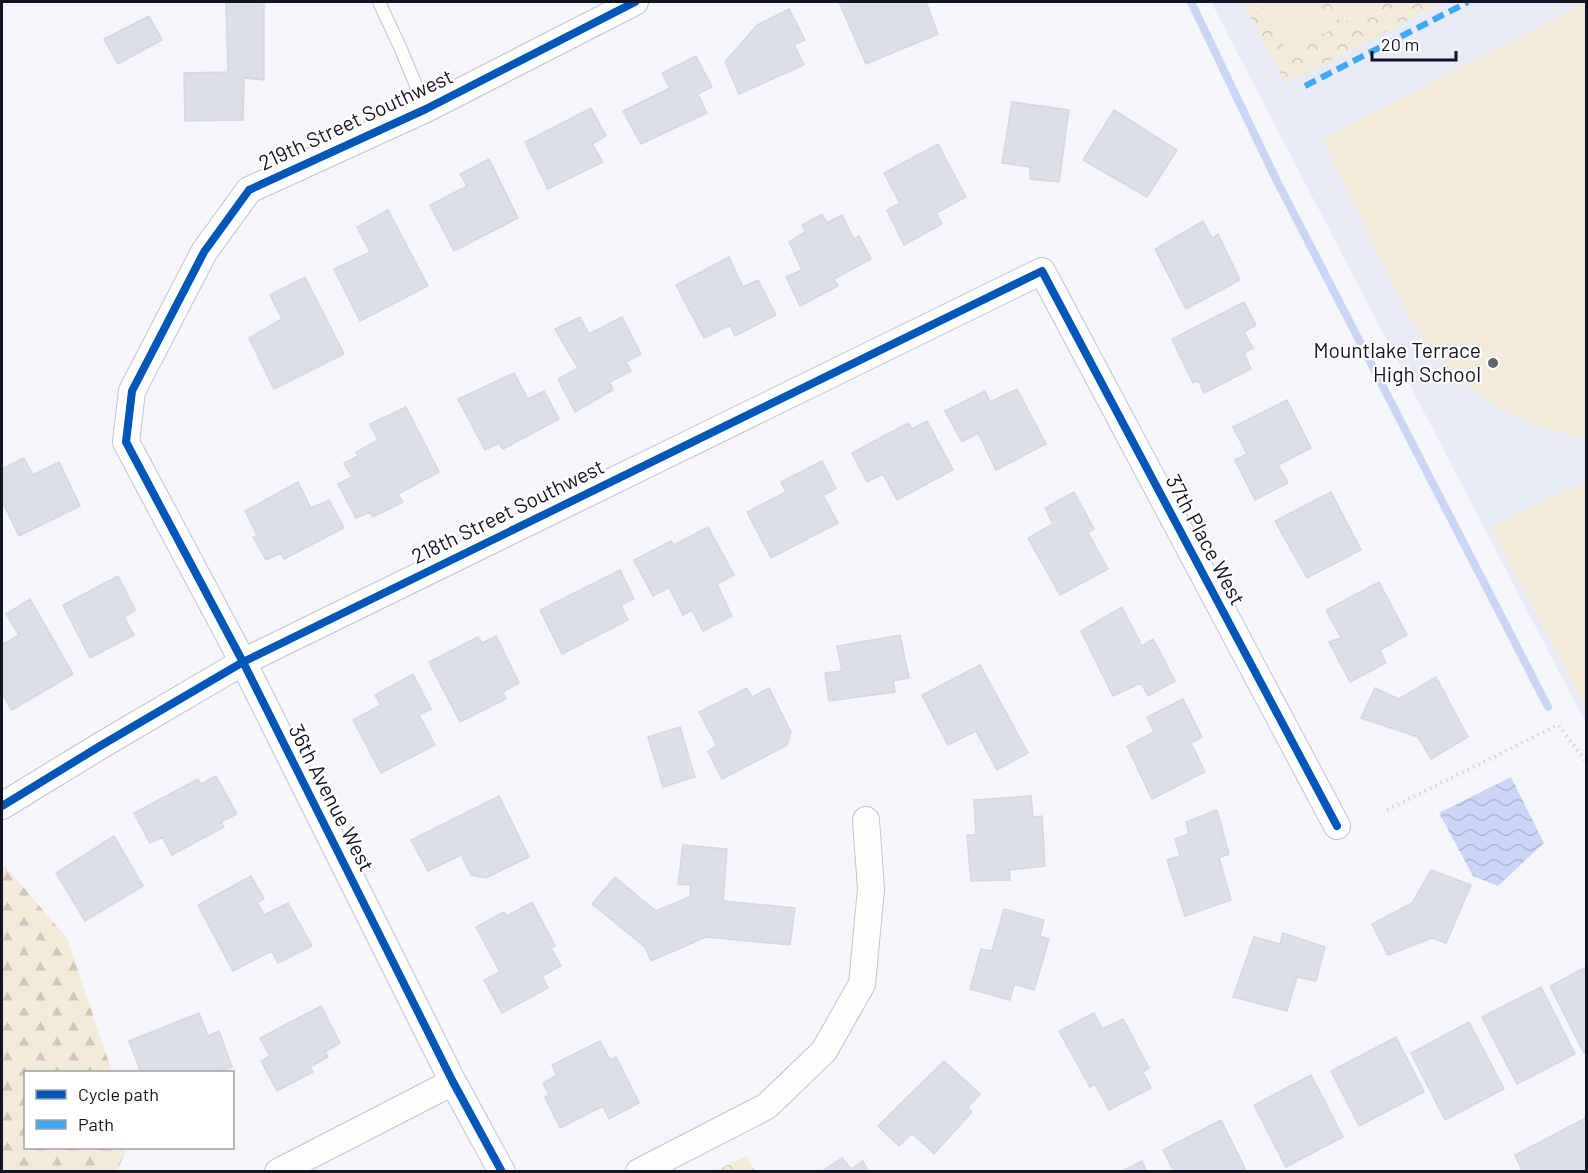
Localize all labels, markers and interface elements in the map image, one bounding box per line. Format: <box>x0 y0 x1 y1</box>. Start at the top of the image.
scale bar <box>1372 24 1456 62</box>
text: 20 m <box>1381 33 1419 55</box>
street label: 219th Street Southwest <box>254 63 456 175</box>
place label: Mountlake Terrace High School <box>1314 337 1481 386</box>
marker: Mountlake Terrace High School <box>1486 356 1500 370</box>
street label: 218th Street Southwest <box>407 453 608 568</box>
street label: 37th Place West <box>1161 470 1251 609</box>
street label: 36th Avenue West <box>284 720 380 875</box>
legend <box>24 1071 234 1149</box>
text: Cycle path <box>78 1083 159 1105</box>
text: Path <box>78 1113 114 1135</box>

